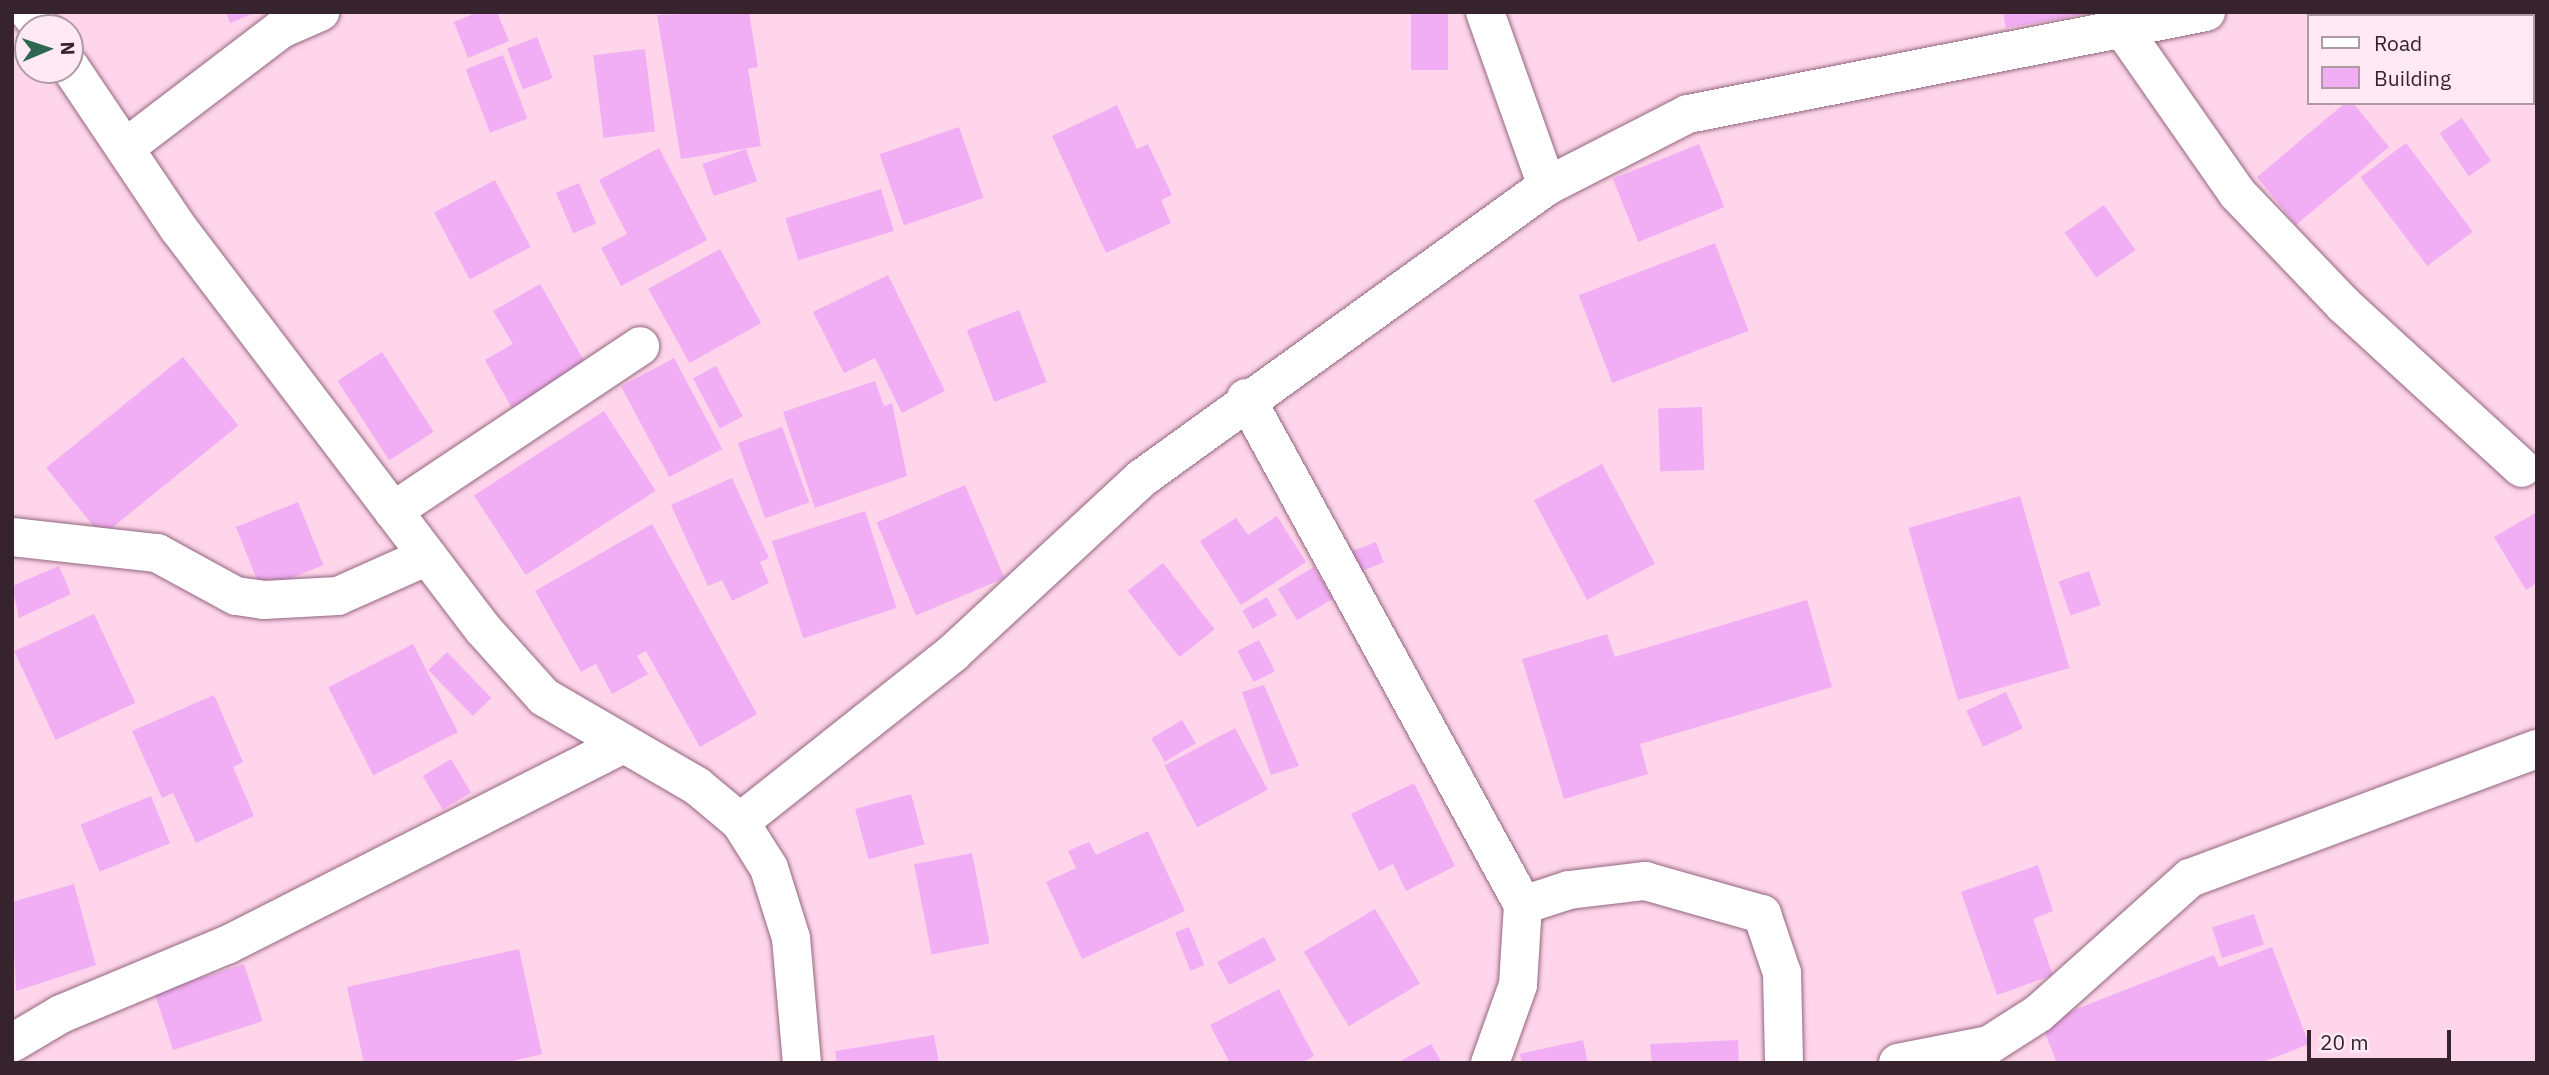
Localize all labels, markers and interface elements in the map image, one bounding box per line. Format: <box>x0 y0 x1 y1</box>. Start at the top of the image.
north arrow <box>14 14 84 84</box>
legend <box>2308 14 2535 105</box>
text: Road <box>2374 29 2422 57</box>
text: N <box>56 41 80 56</box>
text: Building <box>2374 64 2451 92</box>
scale bar <box>2311 1016 2454 1060</box>
text: 20 m <box>2320 1028 2369 1056</box>

